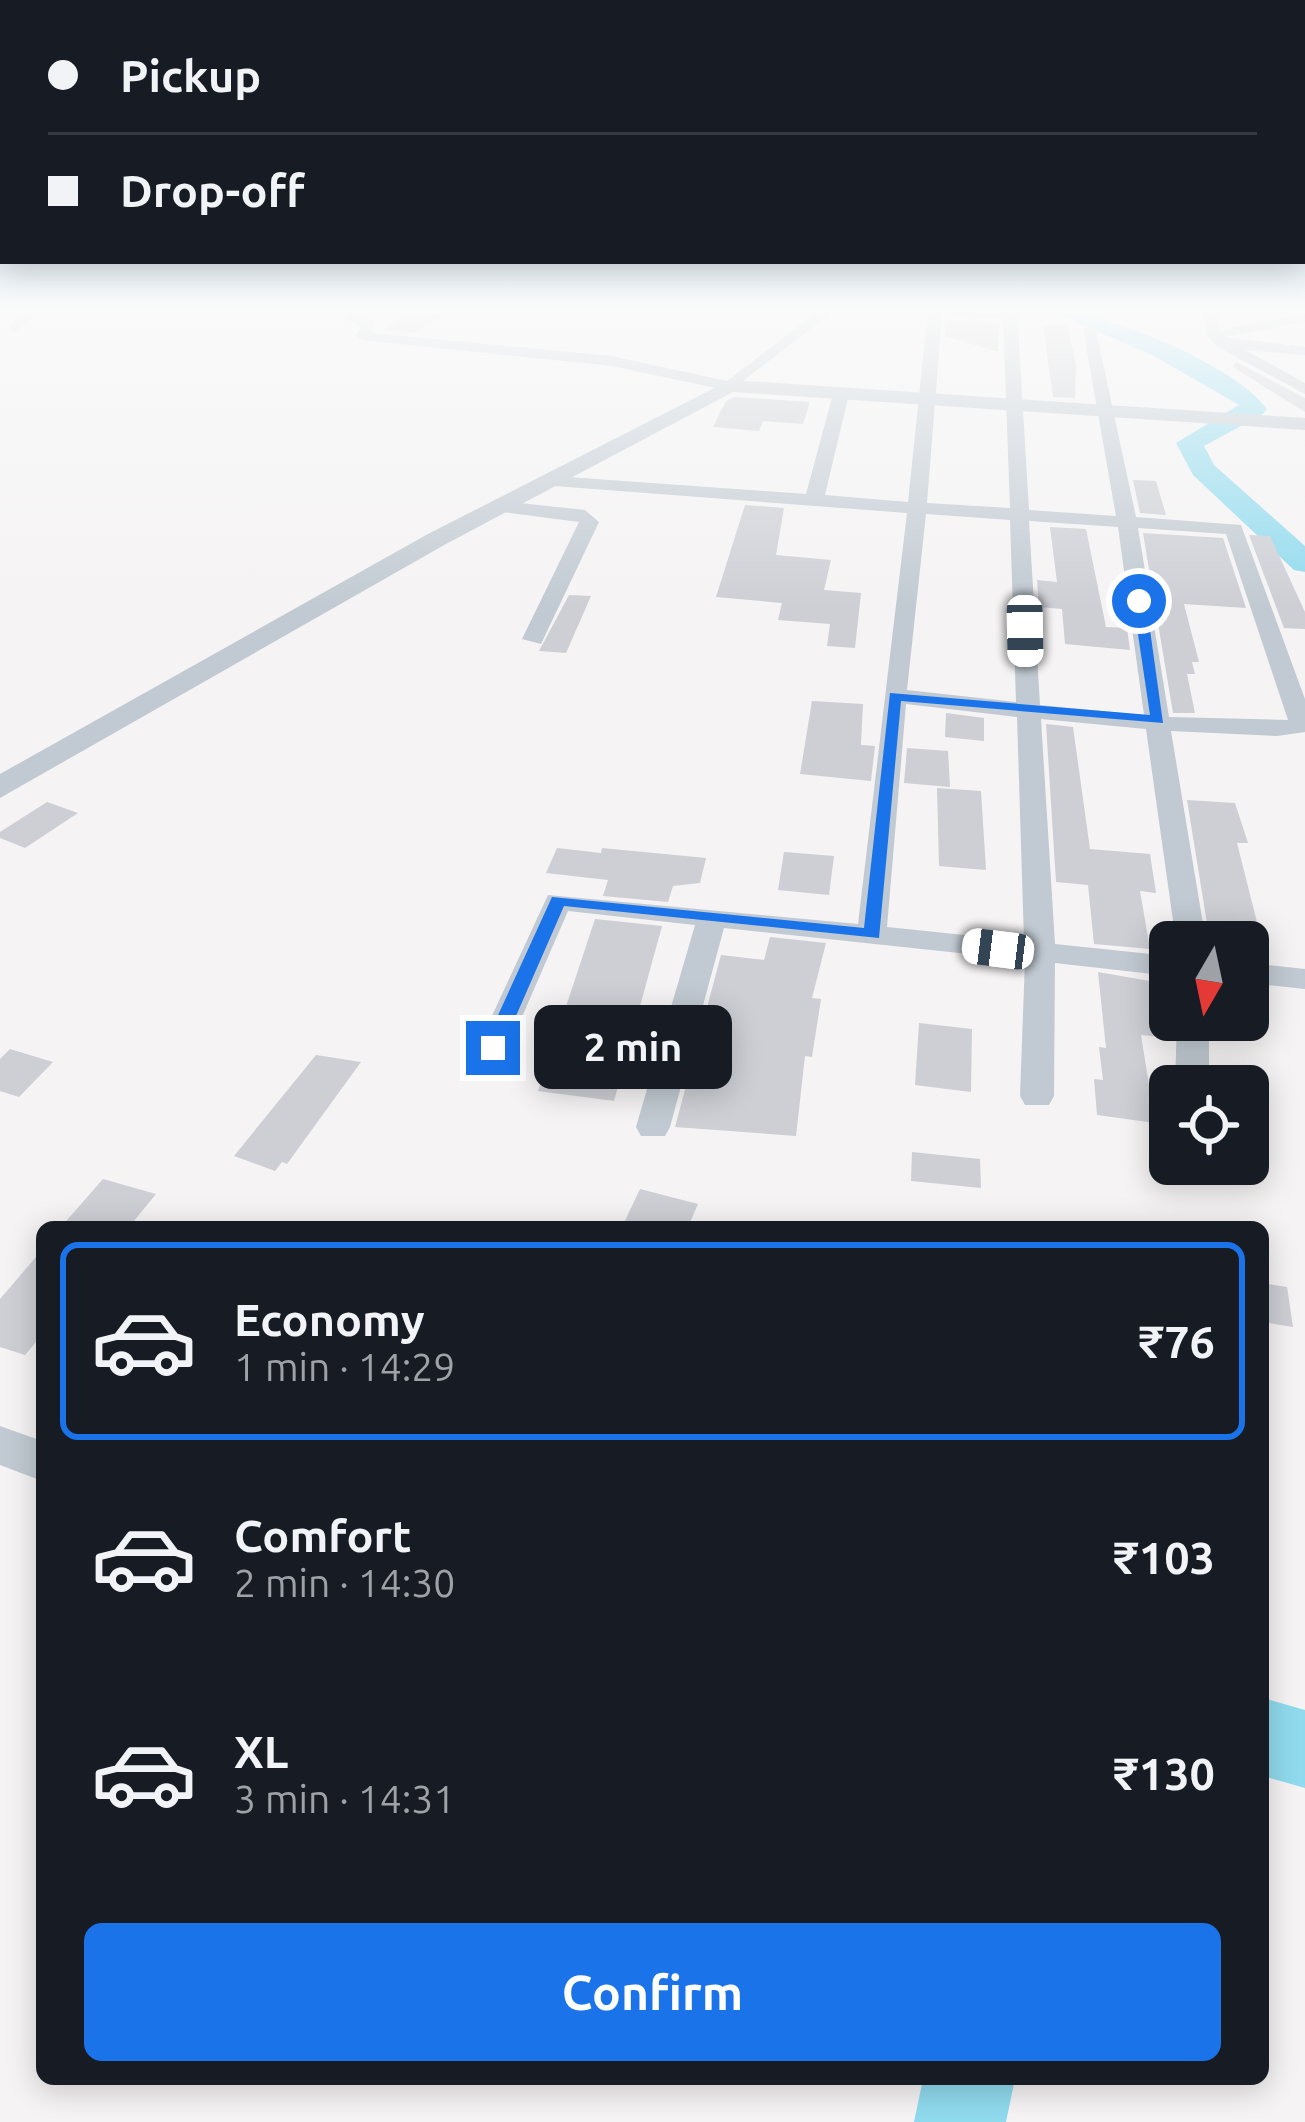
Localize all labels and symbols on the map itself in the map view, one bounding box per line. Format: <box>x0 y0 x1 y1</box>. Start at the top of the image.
route start <box>1112 574 1166 628</box>
car <box>1006 595 1044 667</box>
north arrow <box>1149 921 1269 1041</box>
car <box>960 927 1036 971</box>
callout: 2 min <box>535 1006 733 1090</box>
route end <box>466 1021 520 1075</box>

